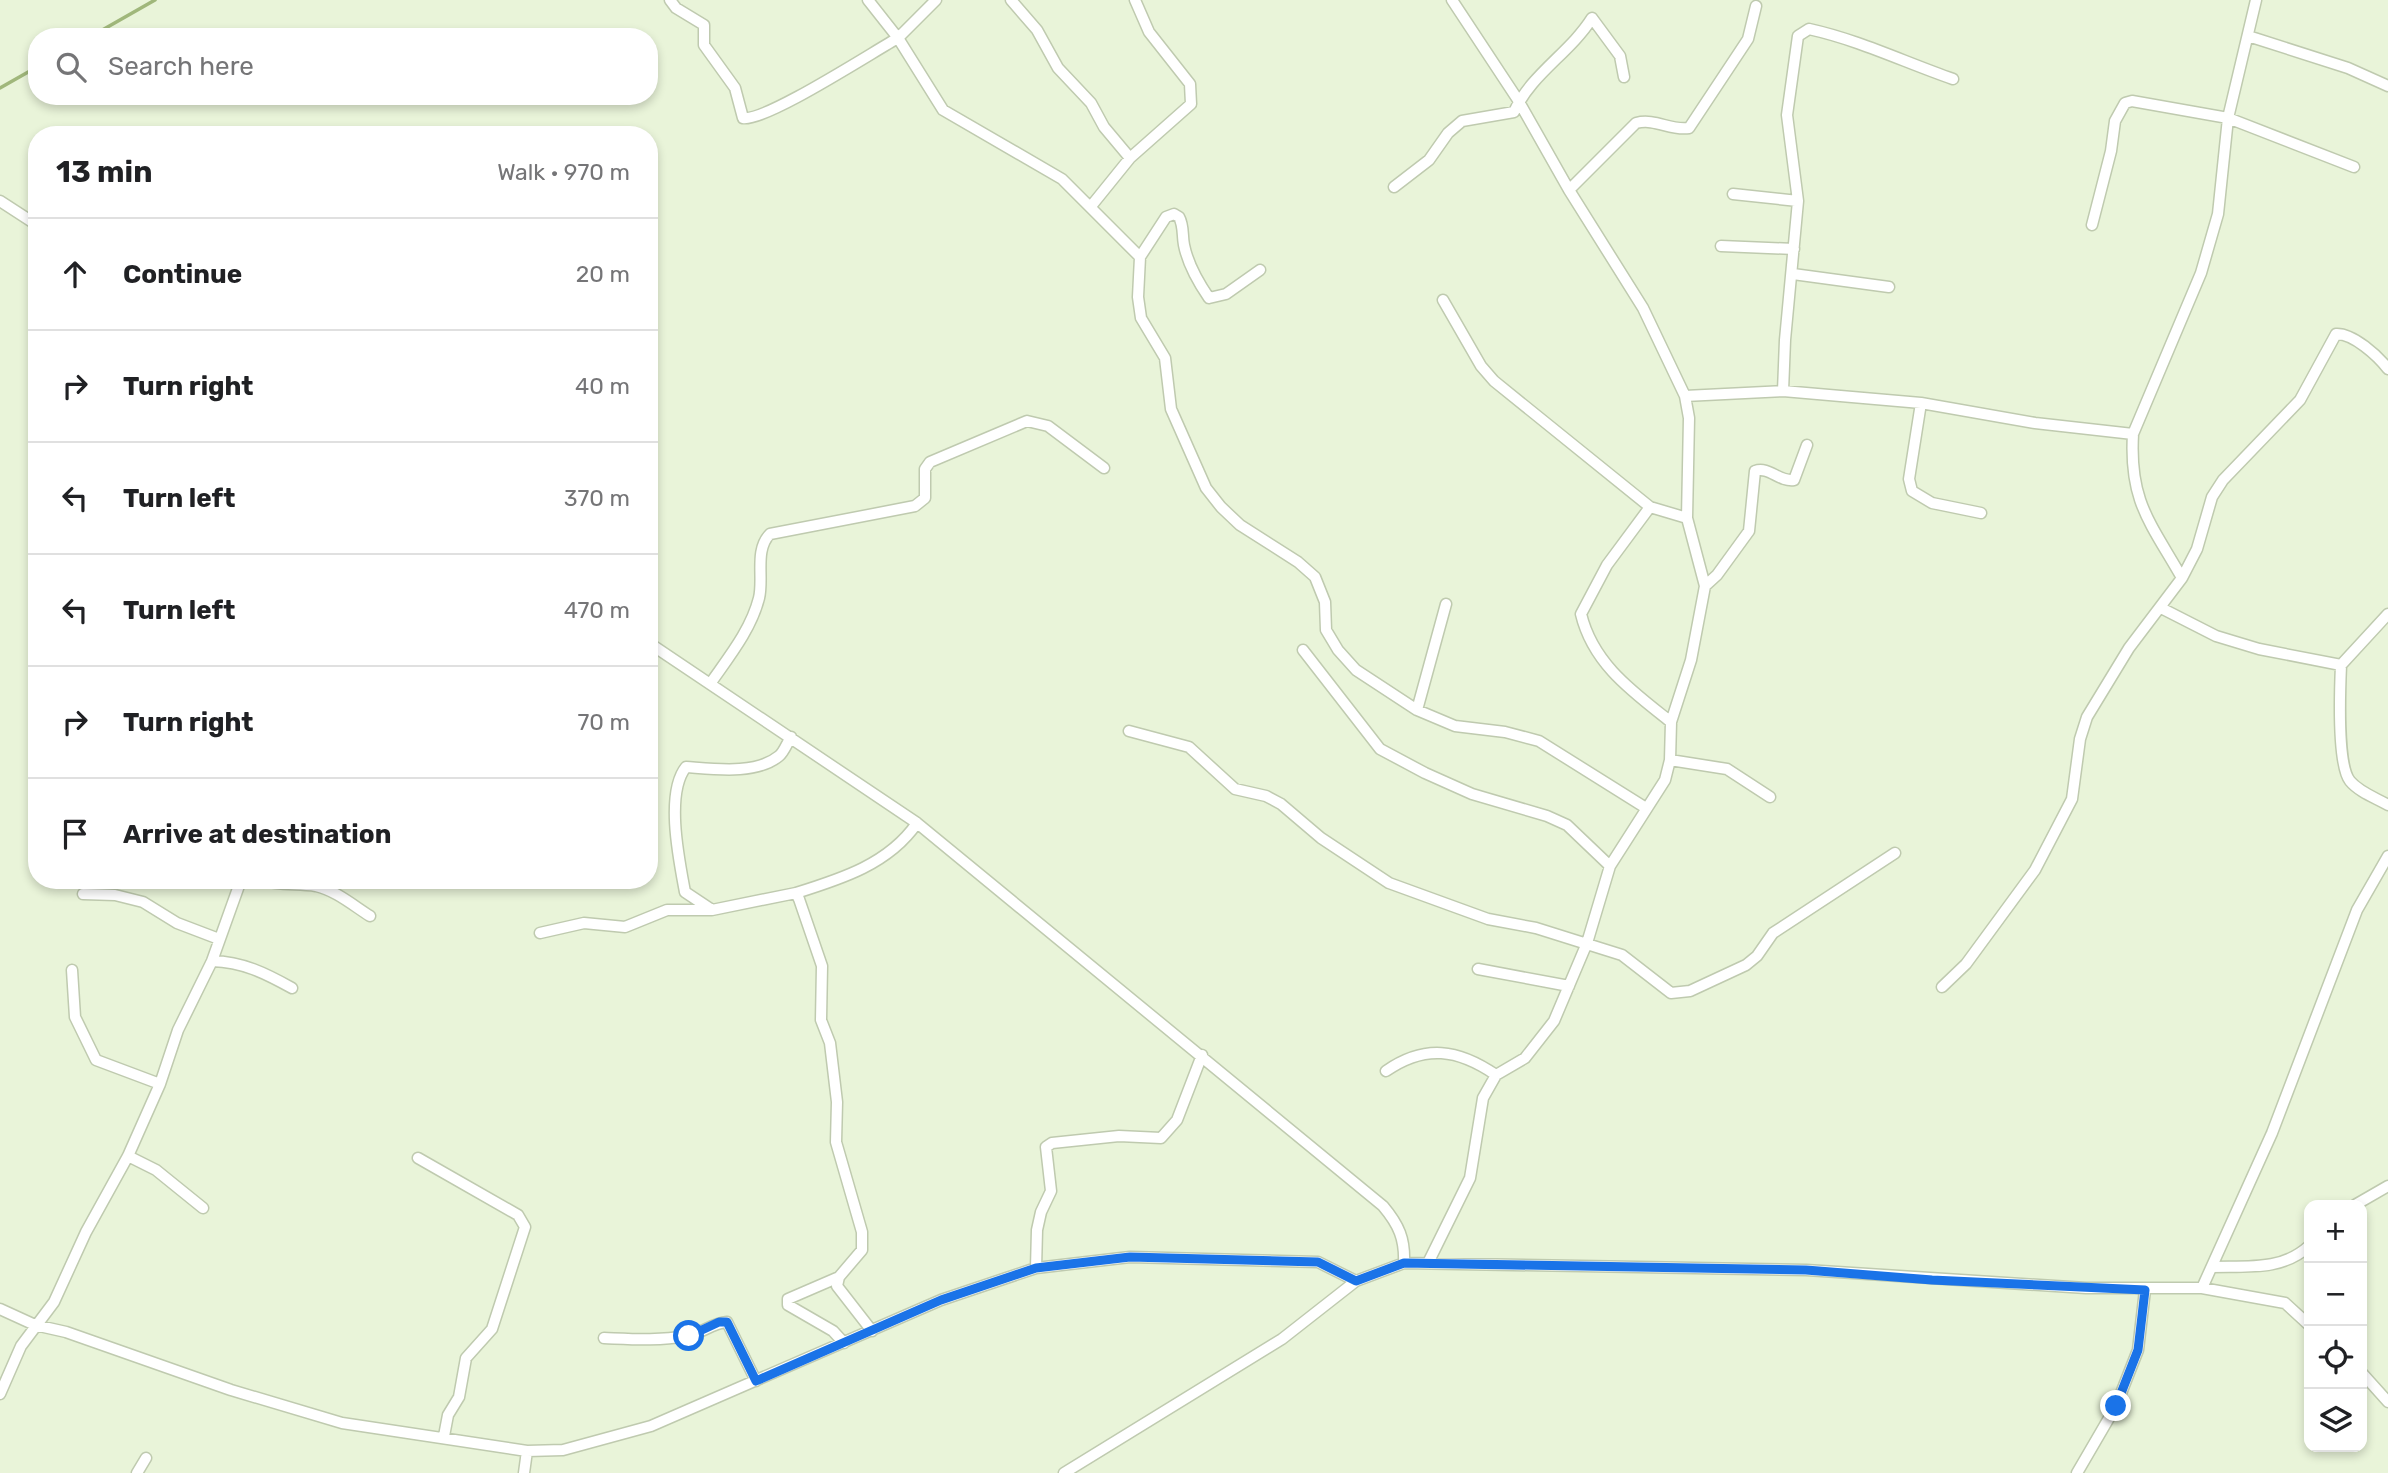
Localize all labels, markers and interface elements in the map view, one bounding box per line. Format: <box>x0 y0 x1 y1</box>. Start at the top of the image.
search box <box>28 28 658 105</box>
icon: search <box>52 48 90 86</box>
text: Search here <box>108 51 254 82</box>
text: 13 min <box>56 154 152 190</box>
text: Walk · 970 m <box>497 158 630 186</box>
icon: ahead <box>56 255 94 293</box>
text: Continue <box>123 259 242 290</box>
text: 20 m <box>576 260 630 288</box>
icon: right <box>56 367 94 405</box>
text: Turn right <box>123 371 253 402</box>
text: 40 m <box>575 372 630 400</box>
icon: left <box>56 479 94 517</box>
text: Turn left <box>123 483 235 514</box>
text: 370 m <box>564 484 630 512</box>
icon: left <box>56 591 94 629</box>
text: Turn left <box>123 595 235 626</box>
text: 470 m <box>564 596 630 624</box>
icon: right <box>56 703 94 741</box>
text: Turn right <box>123 707 253 738</box>
text: 70 m <box>578 708 630 736</box>
icon: arrive <box>56 815 94 853</box>
text: Arrive at destination <box>123 819 391 850</box>
map controls <box>2304 1200 2367 1452</box>
button: + <box>2304 1200 2367 1263</box>
button: − <box>2304 1263 2367 1326</box>
route start <box>673 1320 704 1351</box>
button: locate <box>2304 1326 2367 1389</box>
button: layers <box>2304 1389 2367 1452</box>
route end <box>2100 1390 2131 1421</box>

